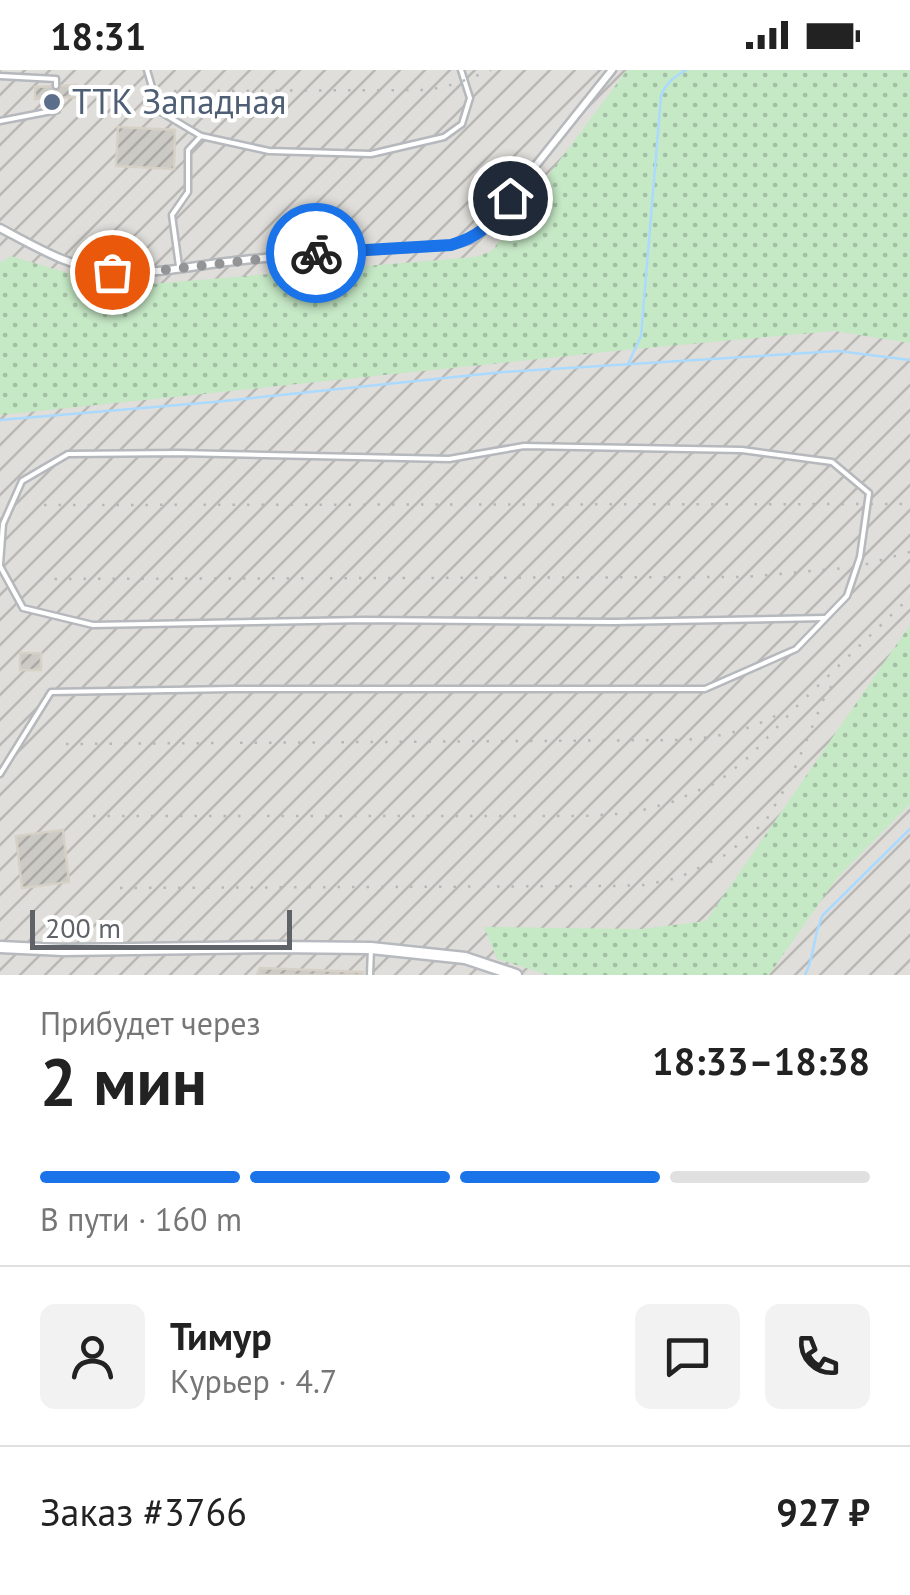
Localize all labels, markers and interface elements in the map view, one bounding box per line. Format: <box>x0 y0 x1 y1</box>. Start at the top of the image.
text: 18:31 <box>50 11 146 60</box>
place label: ТТК Западная <box>72 78 286 124</box>
marker: ТТК Западная <box>41 91 63 113</box>
pin <box>468 156 553 241</box>
icon: home <box>483 171 538 226</box>
courier <box>266 203 366 303</box>
icon: bike <box>289 226 344 281</box>
pin <box>70 230 155 315</box>
icon: bag <box>85 245 140 300</box>
scale bar <box>30 905 292 950</box>
text: 200 m <box>45 909 121 946</box>
text: Прибудет через <box>40 1002 261 1044</box>
text: 18:33–18:38 <box>652 1036 870 1085</box>
text: 2 мин <box>40 1039 207 1123</box>
text: В пути · 160 m <box>40 1198 242 1240</box>
button: person <box>40 1304 145 1409</box>
button: chat <box>635 1304 740 1409</box>
button: phone <box>765 1304 870 1409</box>
text: Тимур <box>170 1311 272 1360</box>
text: Курьер · 4.7 <box>170 1360 337 1402</box>
text: Заказ #3766 <box>40 1487 247 1536</box>
text: 927 ₽ <box>776 1487 870 1536</box>

